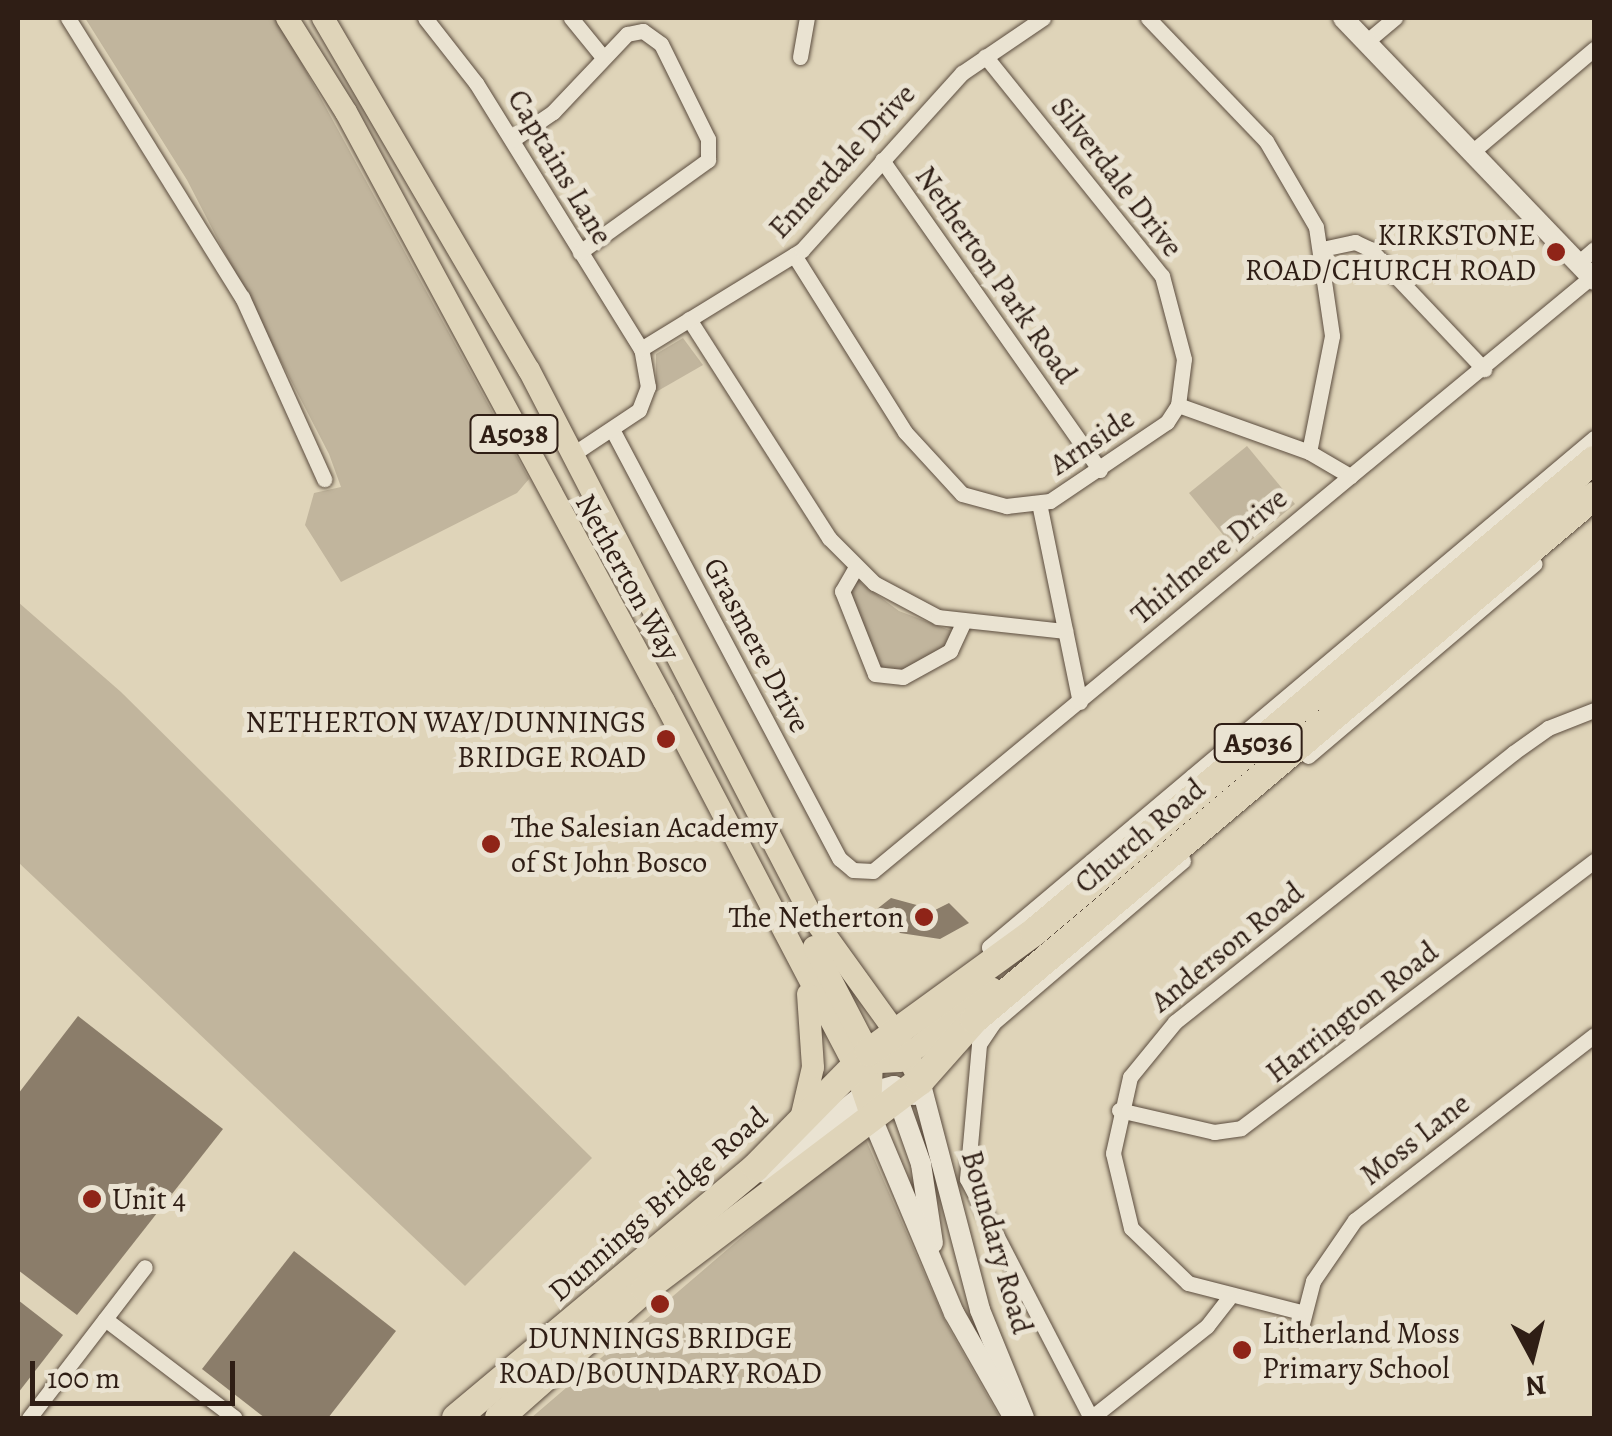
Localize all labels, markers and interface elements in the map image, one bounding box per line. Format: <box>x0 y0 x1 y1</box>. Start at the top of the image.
street label: Ennerdale Drive <box>761 76 923 246</box>
street label: Captains Lane <box>500 83 620 251</box>
street label: Silverdale Drive <box>1043 90 1191 264</box>
street label: Netherton Park Road <box>907 159 1085 391</box>
place label: KIRKSTONE ROAD/CHURCH ROAD <box>1245 217 1536 288</box>
marker: KIRKSTONE ROAD/CHURCH ROAD <box>1545 241 1567 263</box>
street label: Arnside <box>1043 400 1141 482</box>
road number: A5038 <box>469 411 559 457</box>
street label: Thirlmere Drive <box>1123 480 1295 632</box>
street label: Netherton Way <box>567 487 689 667</box>
street label: Grasmere Drive <box>696 551 818 739</box>
place label: NETHERTON WAY/DUNNINGS BRIDGE ROAD <box>245 704 646 774</box>
road number: A5036 <box>1213 720 1303 766</box>
marker: NETHERTON WAY/DUNNINGS BRIDGE ROAD <box>655 728 677 750</box>
street label: Church Road <box>1067 771 1213 901</box>
place label: The Salesian Academy of St John Bosco <box>511 809 778 880</box>
marker: The Salesian Academy of St John Bosco <box>480 833 502 855</box>
street label: Anderson Road <box>1143 874 1311 1020</box>
place label: The Netherton <box>728 899 904 935</box>
marker: The Netherton <box>913 906 935 928</box>
street label: Harrington Road <box>1259 934 1445 1090</box>
street label: Moss Lane <box>1353 1085 1477 1193</box>
street label: Dunnings Bridge Road <box>541 1099 775 1309</box>
street label: Boundary Road <box>954 1146 1040 1338</box>
place label: Unit 4 <box>112 1181 186 1217</box>
marker: Unit 4 <box>81 1188 103 1210</box>
marker: DUNNINGS BRIDGE ROAD/BOUNDARY ROAD <box>649 1293 671 1315</box>
north arrow <box>1482 1306 1582 1406</box>
place label: Litherland Moss Primary School <box>1262 1315 1460 1386</box>
place label: DUNNINGS BRIDGE ROAD/BOUNDARY ROAD <box>498 1320 822 1390</box>
marker: Litherland Moss Primary School <box>1231 1339 1253 1361</box>
scale bar <box>35 1341 240 1403</box>
text: 100 m <box>47 1358 120 1398</box>
text: N <box>1523 1366 1548 1406</box>

